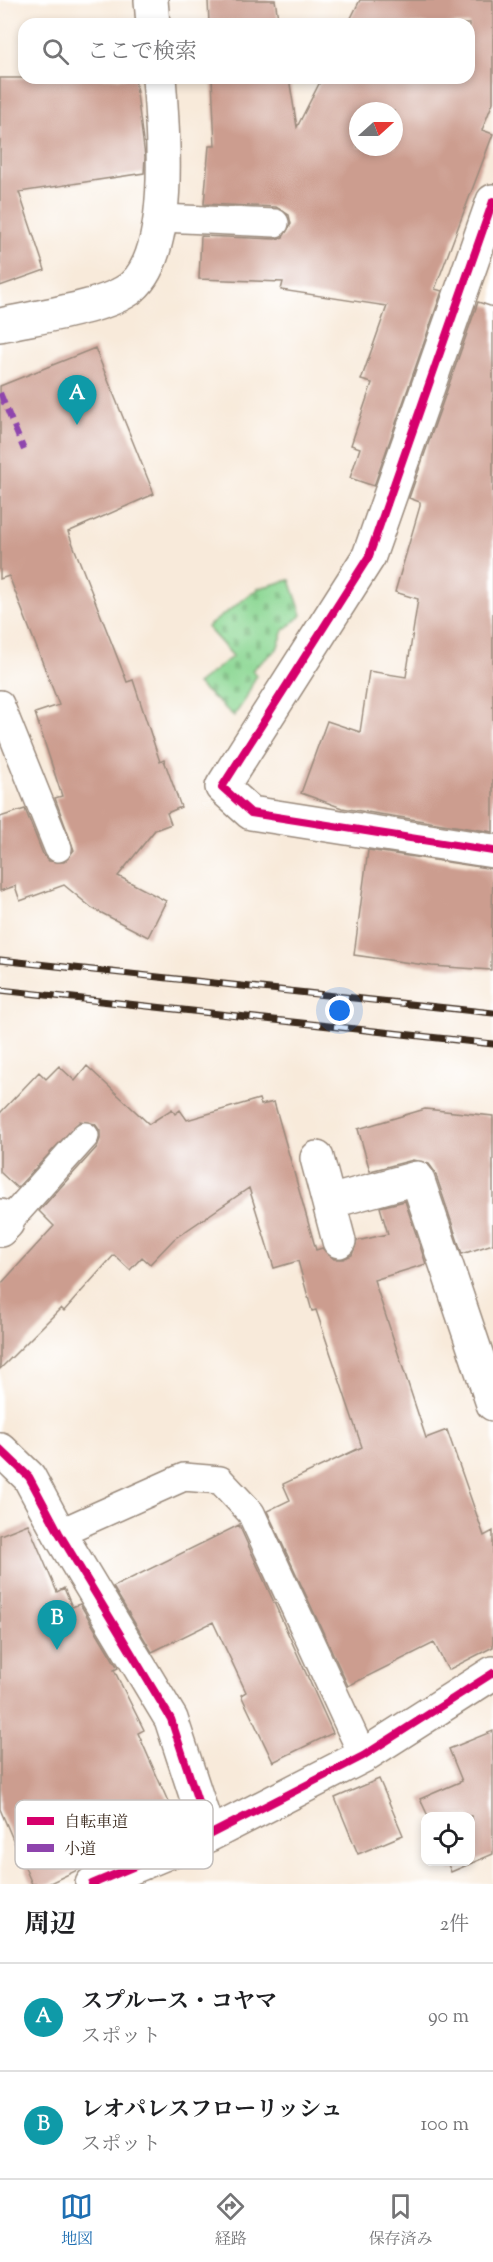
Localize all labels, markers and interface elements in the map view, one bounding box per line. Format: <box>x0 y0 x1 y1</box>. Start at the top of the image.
search box <box>18 18 475 84</box>
icon: search <box>39 35 72 68</box>
text: ここで検索 <box>87 37 197 69</box>
north arrow <box>349 102 403 156</box>
pin: A <box>58 376 97 425</box>
your location <box>325 996 354 1025</box>
pin: B <box>38 1600 76 1650</box>
legend <box>15 1800 213 1869</box>
text: 自転車道 <box>64 1812 128 1835</box>
map controls <box>421 1812 475 1866</box>
button: locate <box>421 1812 475 1866</box>
text: 小道 <box>64 1839 96 1862</box>
text: 周辺 <box>24 1907 76 1944</box>
text: 2件 <box>440 1911 469 1940</box>
text: スプルース・コヤマ <box>81 1987 277 2019</box>
text: A <box>35 2003 52 2032</box>
text: 90 m <box>428 2003 469 2032</box>
text: スポット <box>81 2023 161 2052</box>
text: レオパレスフローリッシュ <box>81 2095 343 2127</box>
text: B <box>37 2111 50 2140</box>
text: 100 m <box>420 2111 469 2140</box>
text: スポット <box>81 2131 161 2160</box>
tab: 地図 <box>60 2190 93 2252</box>
tab: 経路 <box>214 2190 247 2252</box>
tab: 保存済み <box>368 2190 432 2252</box>

